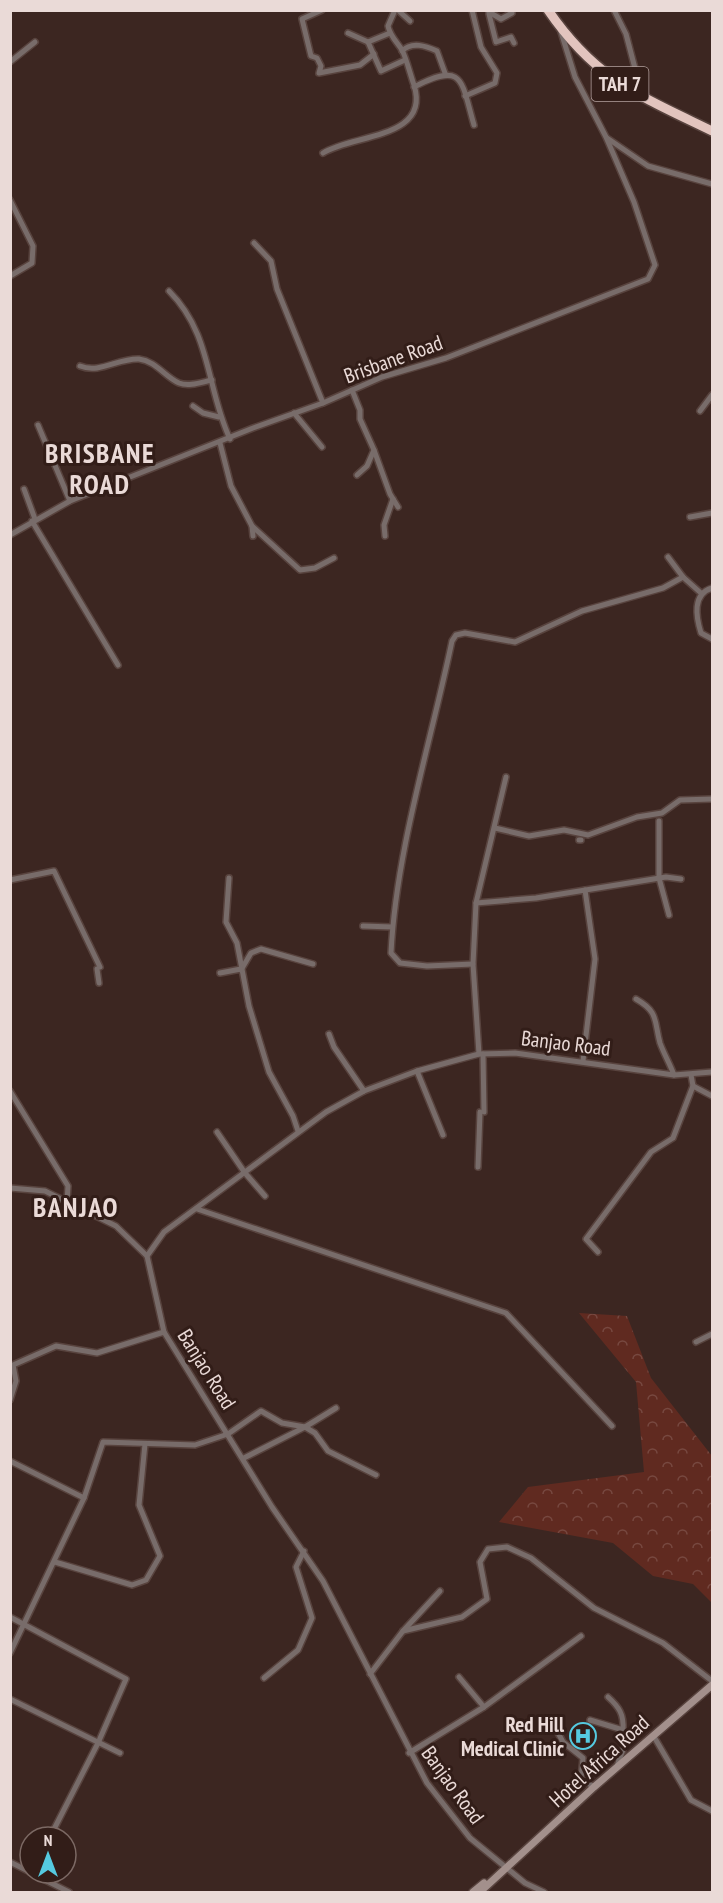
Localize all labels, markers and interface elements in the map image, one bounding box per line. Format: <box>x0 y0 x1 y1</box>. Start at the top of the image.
road number: TAH 7 <box>592 67 648 101</box>
street label: Brisbane Road <box>340 329 446 389</box>
district label: BRISBANE ROAD <box>45 436 155 501</box>
street label: Banjao Road <box>520 1024 612 1062</box>
district label: BANJAO <box>33 1190 119 1224</box>
street label: Banjao Road <box>172 1324 242 1414</box>
street label: Hotel Africa Road <box>543 1709 655 1813</box>
place label: Red Hill Medical Clinic <box>461 1711 565 1762</box>
hospital icon: Red Hill Medical Clinic <box>568 1721 598 1751</box>
street label: Banjao Road <box>416 1741 490 1829</box>
north arrow <box>18 1825 78 1885</box>
text: N <box>44 1830 52 1850</box>

